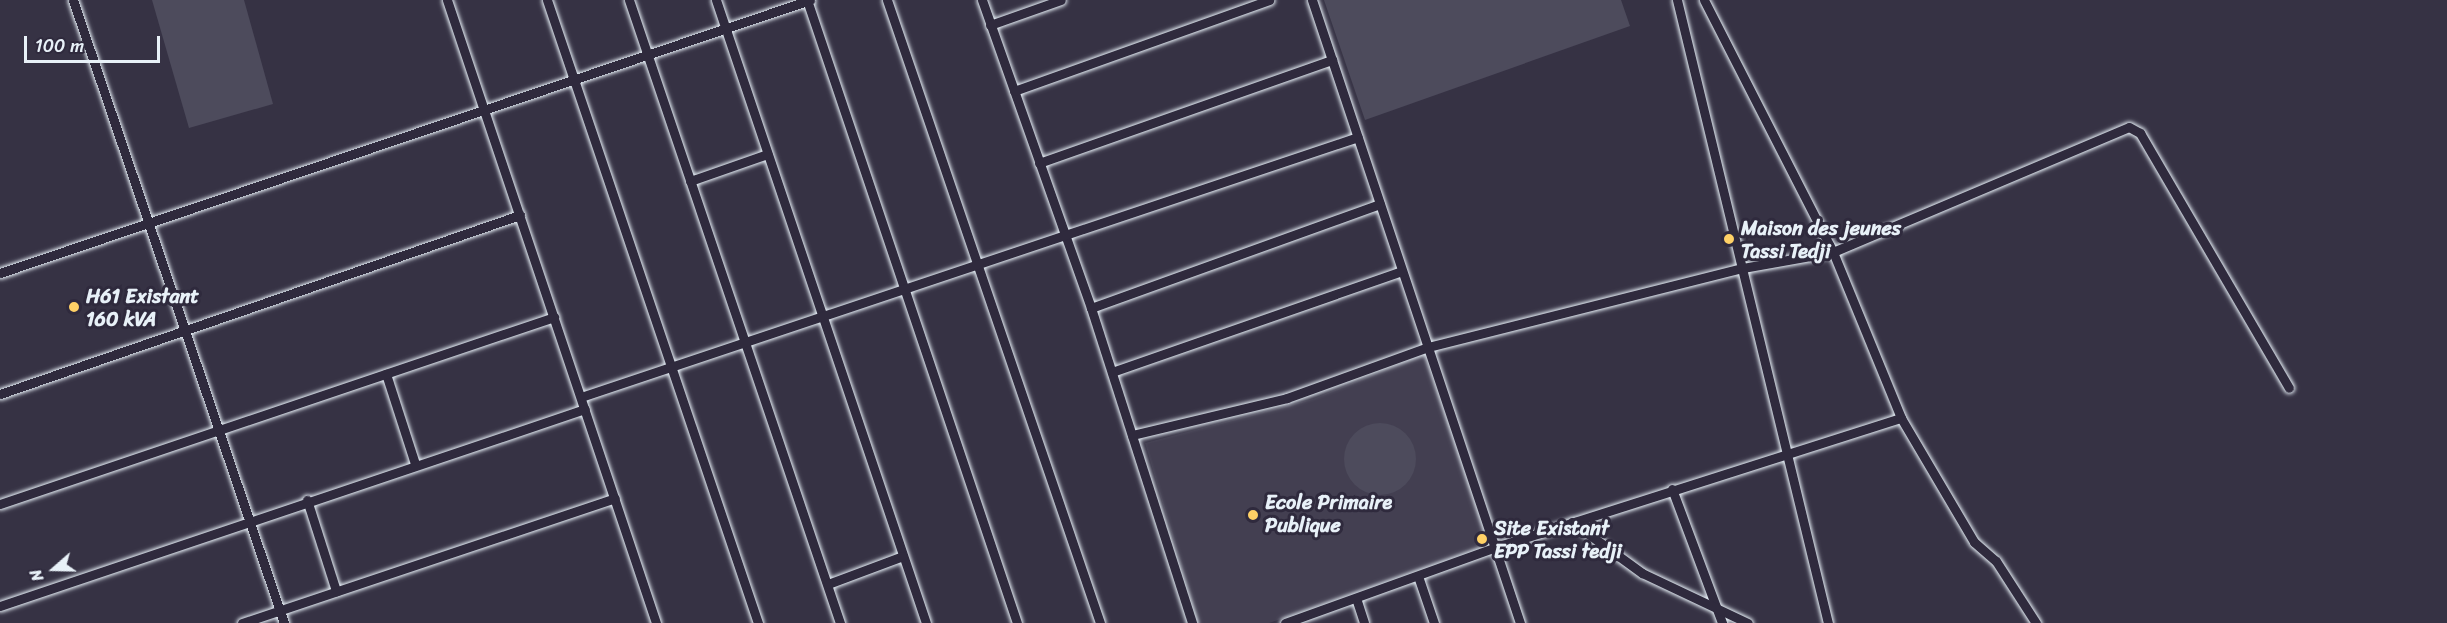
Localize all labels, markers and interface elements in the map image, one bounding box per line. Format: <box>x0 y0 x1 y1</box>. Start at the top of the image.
scale bar <box>27 24 164 62</box>
text: 100 m <box>35 30 84 62</box>
place label: Maison des jeunes Tassi Tedji <box>1741 216 1899 263</box>
marker: Maison des jeunes Tassi Tedji <box>1722 232 1736 246</box>
place label: H61 Existant 160 kVA <box>86 284 199 331</box>
marker: H61 Existant 160 kVA <box>67 300 81 314</box>
place label: Ecole Primaire Publique <box>1265 491 1393 538</box>
marker: Ecole Primaire Publique <box>1246 508 1260 522</box>
place label: Site Existant EPP Tassi tedji <box>1494 516 1624 563</box>
marker: Site Existant EPP Tassi tedji <box>1475 532 1489 546</box>
north arrow <box>24 539 84 599</box>
text: N <box>21 565 52 585</box>

